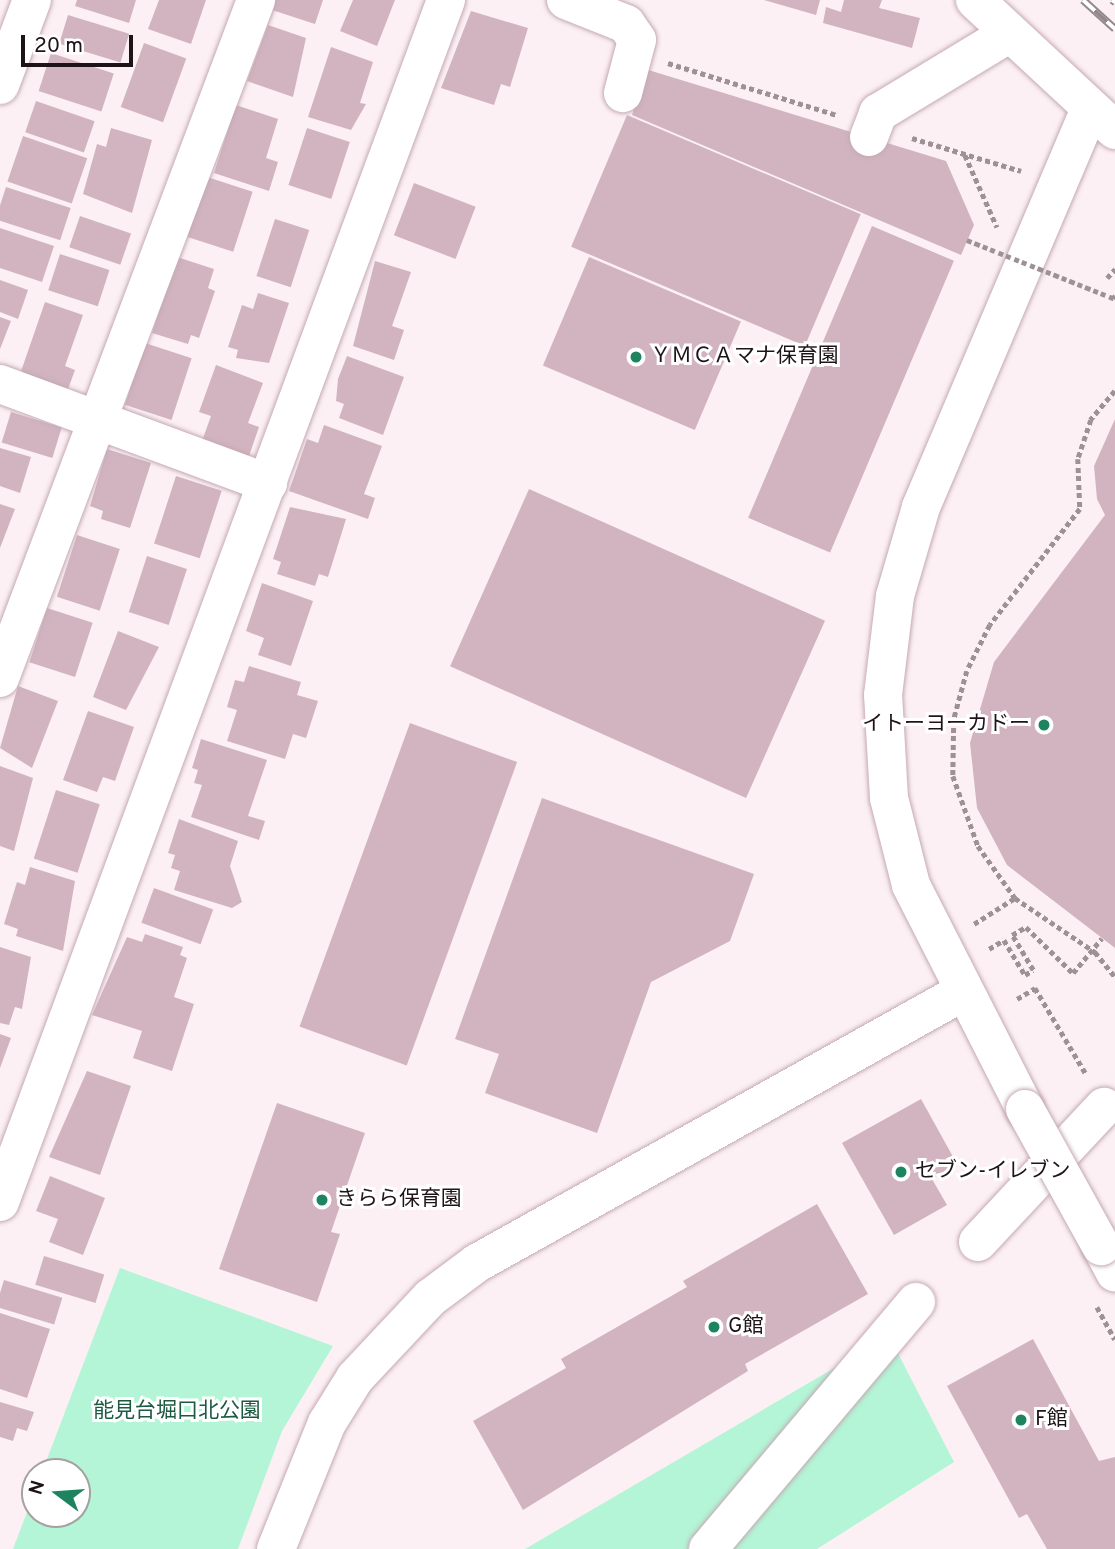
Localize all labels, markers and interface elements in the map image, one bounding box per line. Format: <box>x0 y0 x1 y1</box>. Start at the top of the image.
scale bar <box>24 21 136 65</box>
text: 20 m <box>34 33 83 60</box>
place label: ＹＭＣＡマナ保育園 <box>650 344 839 370</box>
marker: ＹＭＣＡマナ保育園 <box>628 349 644 365</box>
place label: イトーヨーカドー <box>862 712 1030 738</box>
marker: イトーヨーカドー <box>1036 717 1052 733</box>
place label: セブン-イレブン <box>915 1159 1070 1185</box>
marker: セブン-イレブン <box>893 1164 909 1180</box>
place label: きらら保育園 <box>336 1187 462 1213</box>
marker: きらら保育園 <box>314 1192 330 1208</box>
place label: G館 <box>728 1314 763 1340</box>
marker: G館 <box>706 1319 722 1335</box>
park label: 能見台堀口北公園 <box>93 1399 261 1425</box>
place label: F館 <box>1035 1407 1068 1433</box>
marker: F館 <box>1013 1412 1029 1428</box>
north arrow <box>21 1458 91 1528</box>
text: N <box>24 1478 51 1498</box>

